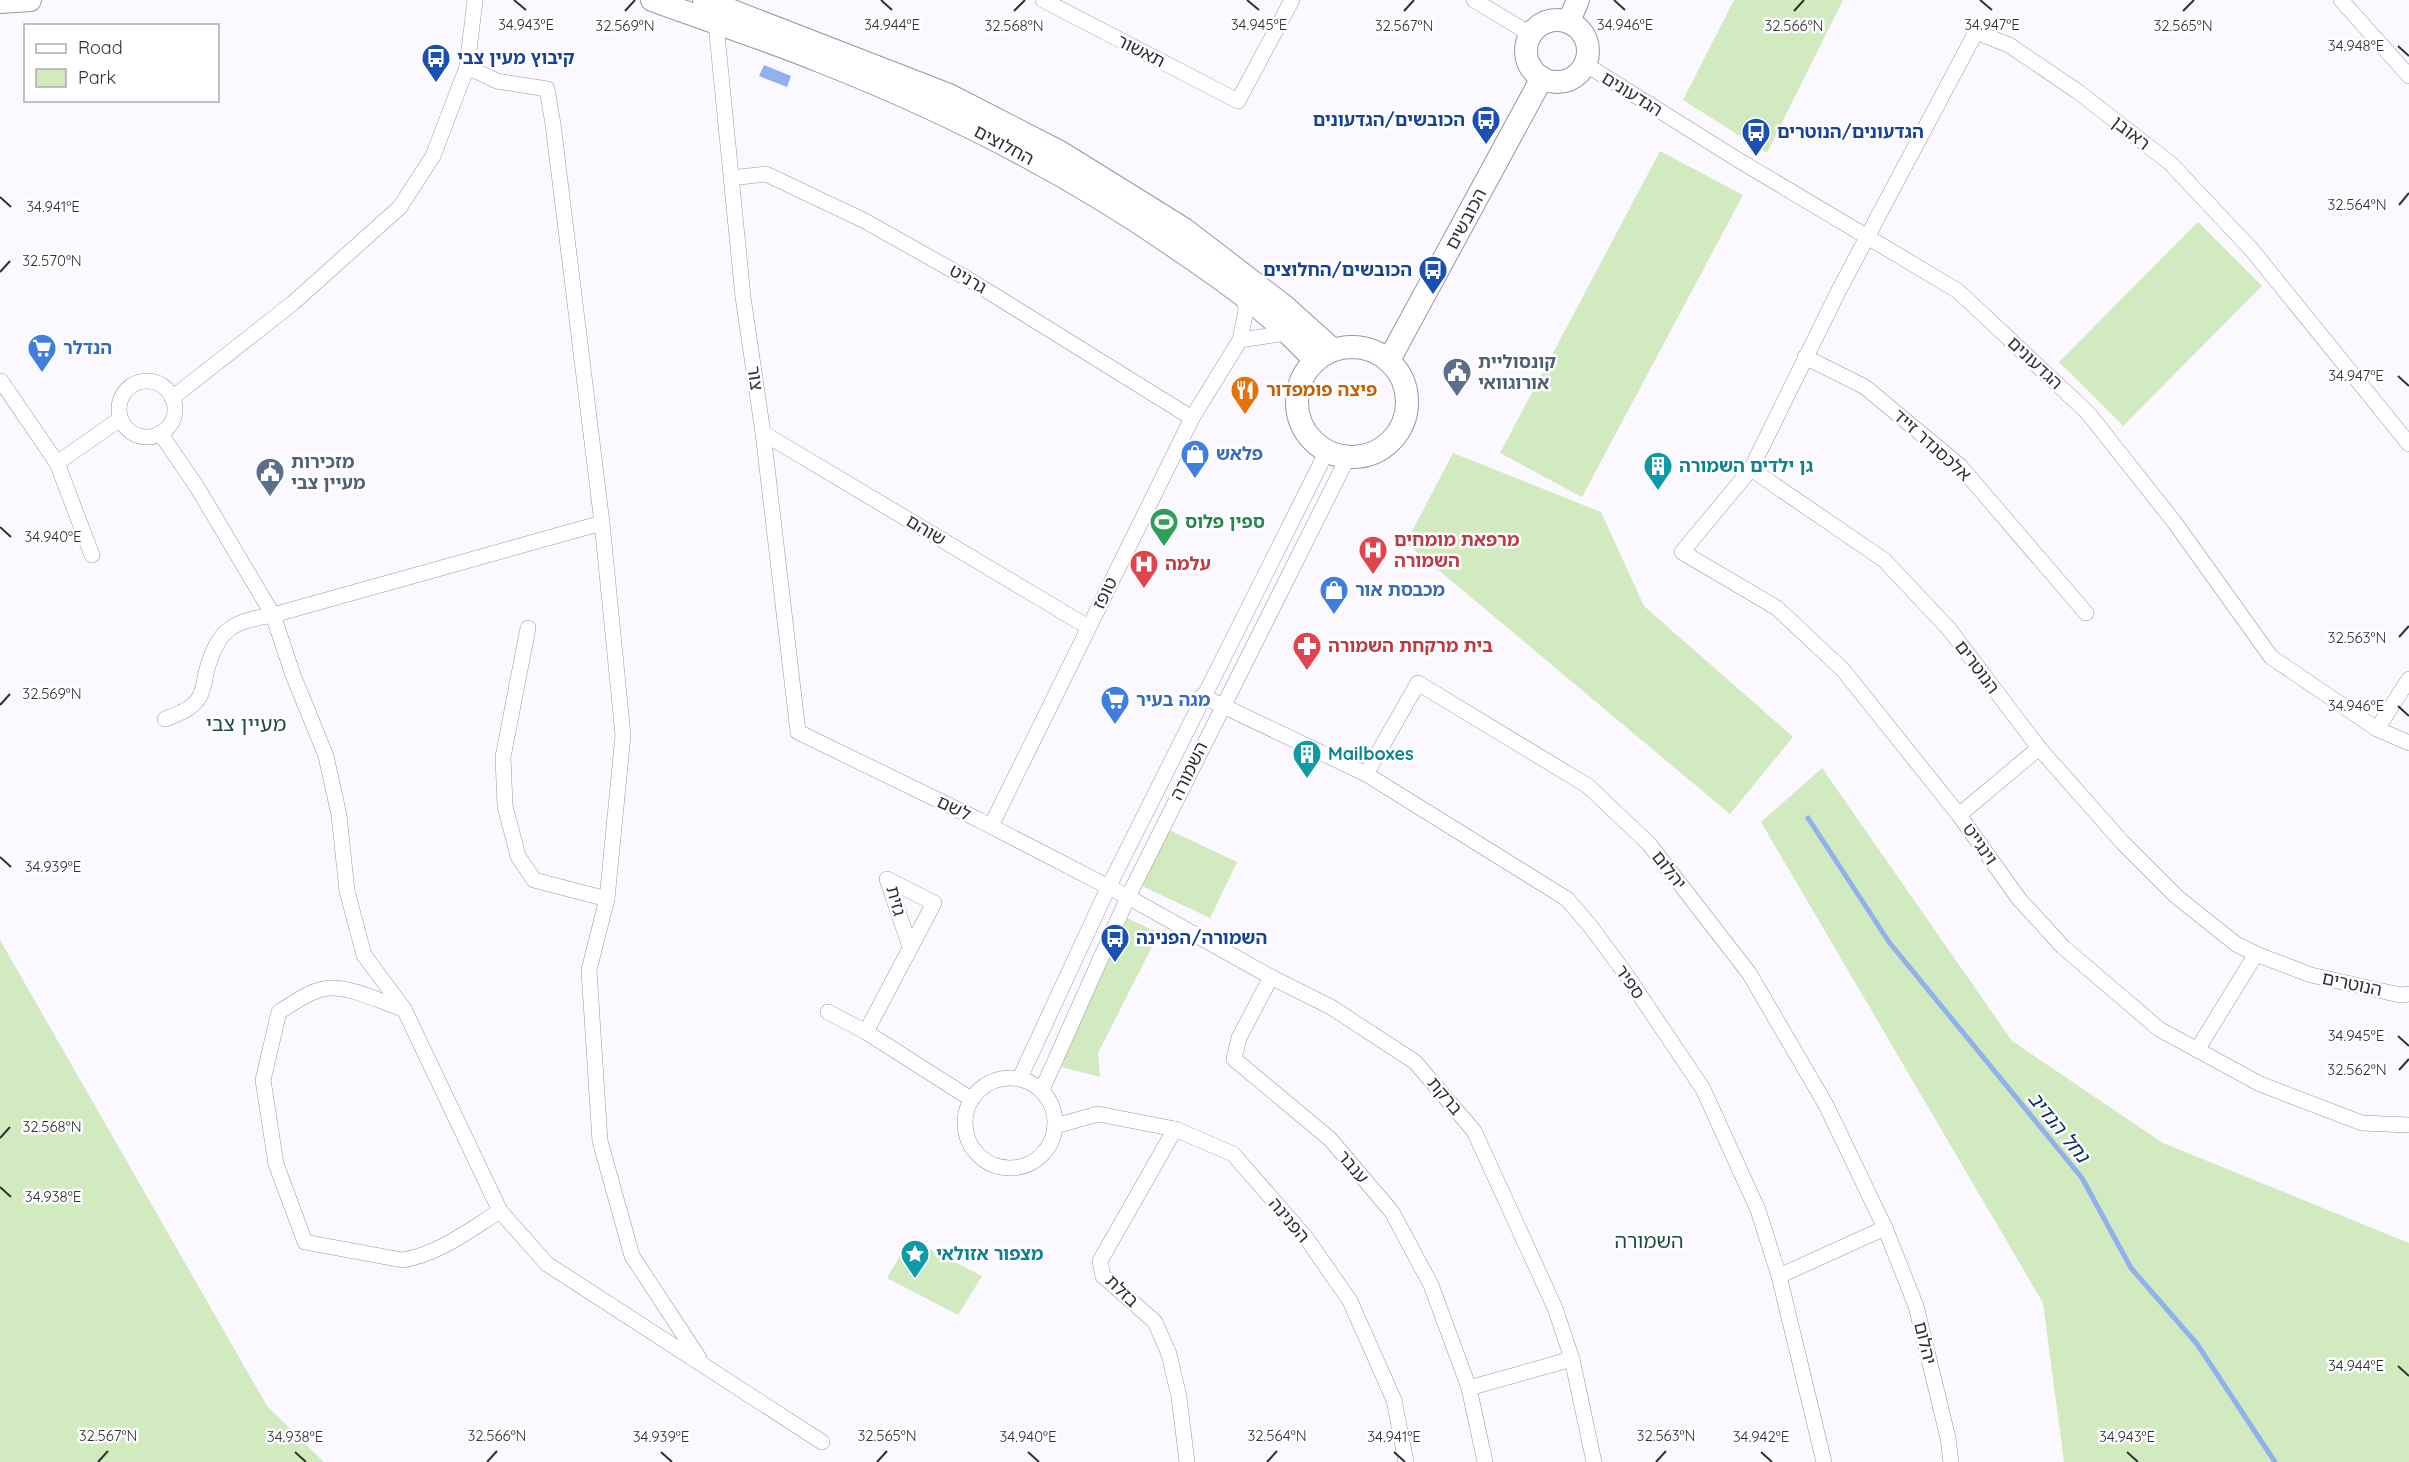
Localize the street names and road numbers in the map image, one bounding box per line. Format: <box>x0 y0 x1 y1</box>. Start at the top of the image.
street label: תאשור <box>1113 29 1169 72</box>
street label: הגדעונים <box>1598 66 1667 121</box>
street label: ראובן <box>2108 111 2155 155</box>
street label: החלוצים <box>970 119 1038 170</box>
street label: הכובשים <box>1440 184 1491 253</box>
street label: גרניט <box>945 259 991 299</box>
street label: הגדעונים <box>2003 331 2068 394</box>
street label: צור <box>742 364 769 392</box>
street label: אלכסנדר זייד <box>1888 404 1976 486</box>
street label: שוהם <box>902 509 950 550</box>
street label: טופז <box>1087 573 1122 613</box>
street label: הנוטרים <box>1950 635 2005 698</box>
street label: השמורה <box>1165 738 1213 804</box>
street label: לשם <box>933 790 975 826</box>
street label: וינגייט <box>1958 818 2003 869</box>
street label: יהלום <box>1647 846 1692 894</box>
street label: גזית <box>881 883 912 919</box>
street label: ספיר <box>1611 960 1650 1003</box>
street label: הנוטרים <box>2320 966 2384 1001</box>
street label: ברקת <box>1423 1072 1468 1119</box>
street label: ענבר <box>1333 1145 1374 1188</box>
street label: הפנינה <box>1264 1192 1315 1247</box>
street label: בזלת <box>1101 1269 1144 1312</box>
street label: יהלום <box>1909 1319 1942 1367</box>

